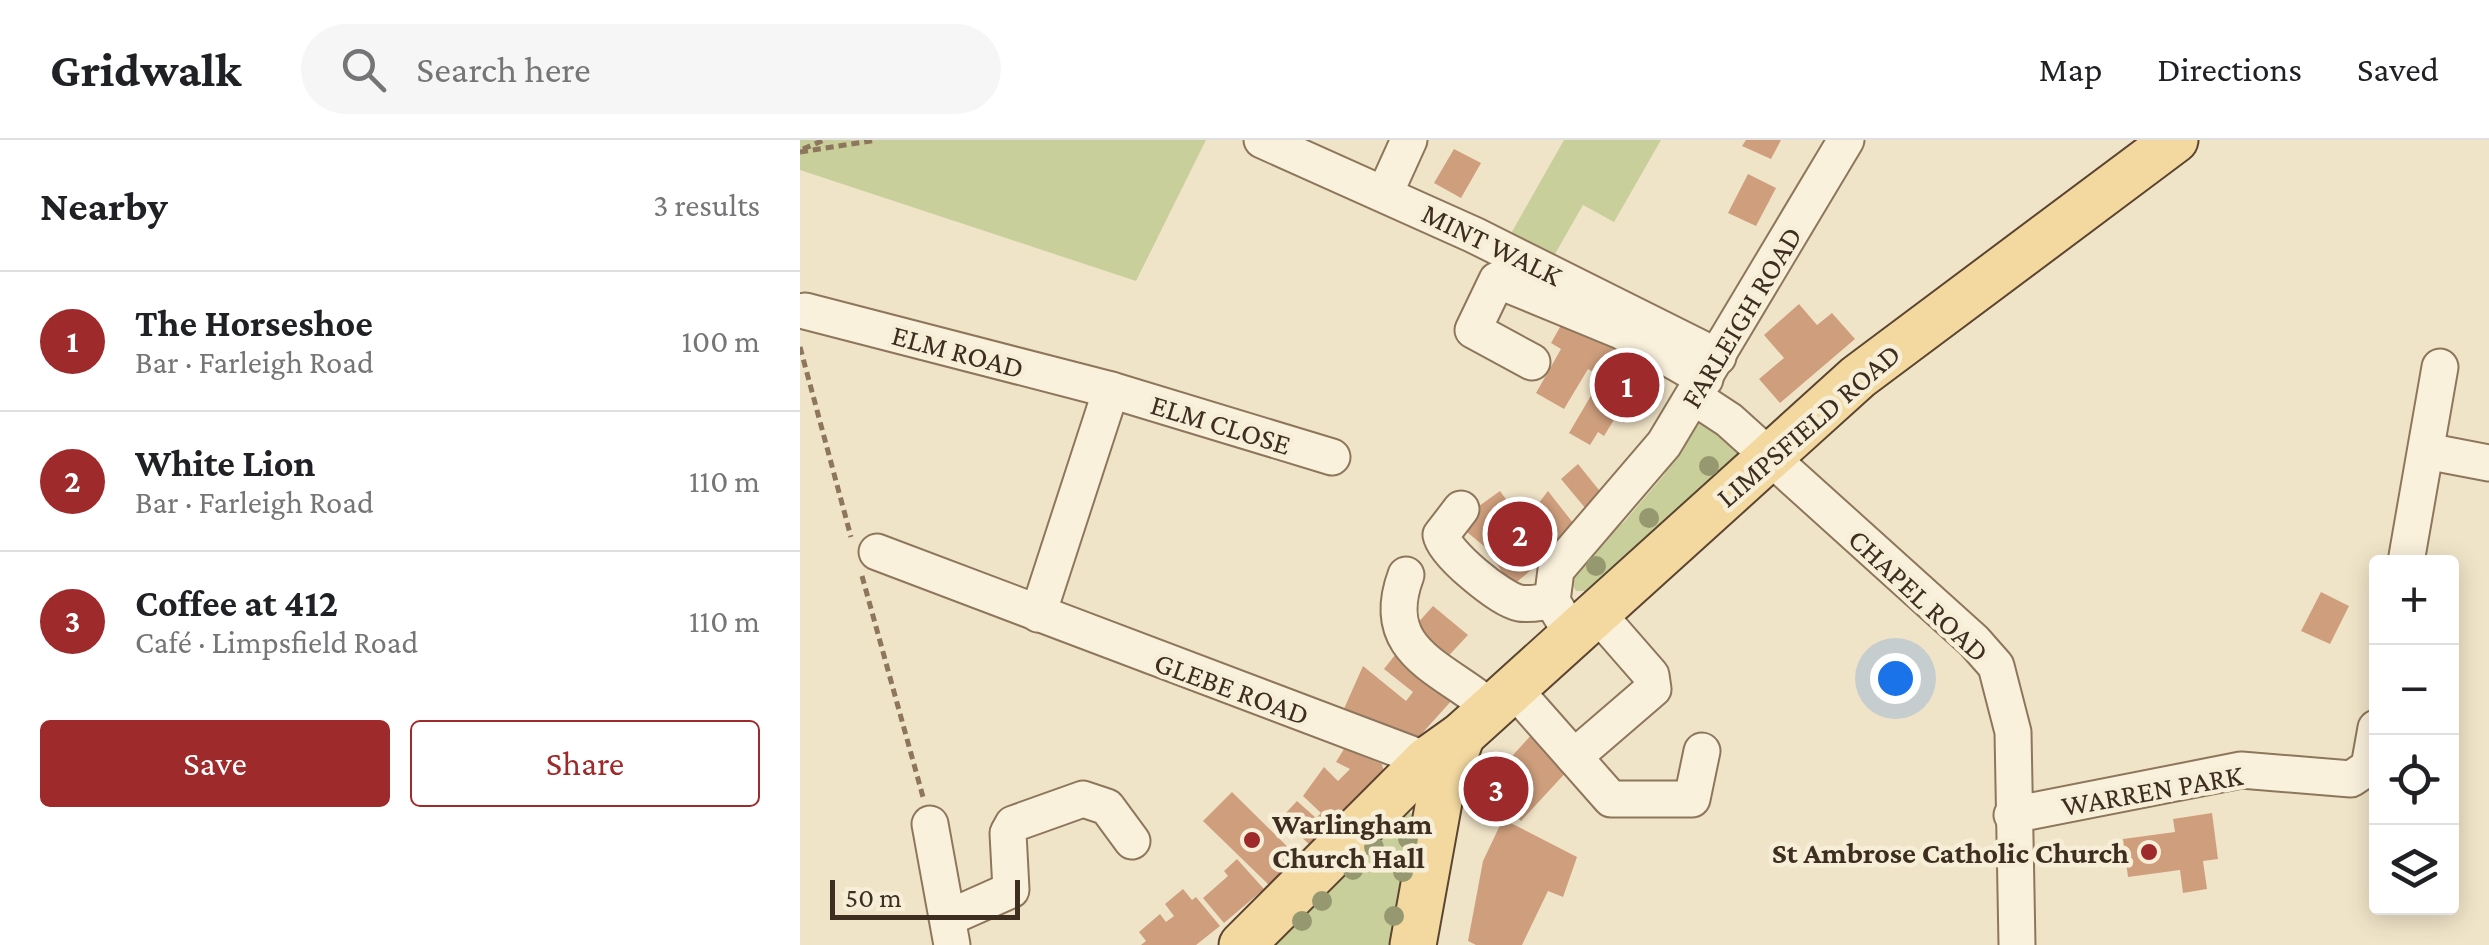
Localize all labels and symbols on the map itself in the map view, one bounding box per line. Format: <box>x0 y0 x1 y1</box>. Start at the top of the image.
street label: MINT WALK <box>1417 196 1568 292</box>
street label: FARLEIGH ROAD <box>1674 220 1808 414</box>
street label: ELM ROAD <box>888 318 1028 384</box>
street label: LIMPSFIELD ROAD <box>1710 336 1906 514</box>
pin: 1 <box>1594 348 1660 422</box>
street label: ELM CLOSE <box>1147 387 1295 461</box>
pin: 2 <box>1488 496 1552 572</box>
street label: CHAPEL ROAD <box>1842 522 1996 668</box>
street label: GLEBE ROAD <box>1150 645 1314 731</box>
your location <box>1870 653 1921 704</box>
pin: 3 <box>1464 752 1528 826</box>
street label: WARREN PARK <box>2059 758 2246 822</box>
place label: Warlingham Church Hall <box>1271 807 1433 874</box>
marker: Warlingham Church Hall <box>1241 829 1263 851</box>
place label: St Ambrose Catholic Church <box>1772 836 2129 869</box>
marker: St Ambrose Catholic Church <box>2138 841 2160 863</box>
scale bar <box>830 875 1020 920</box>

